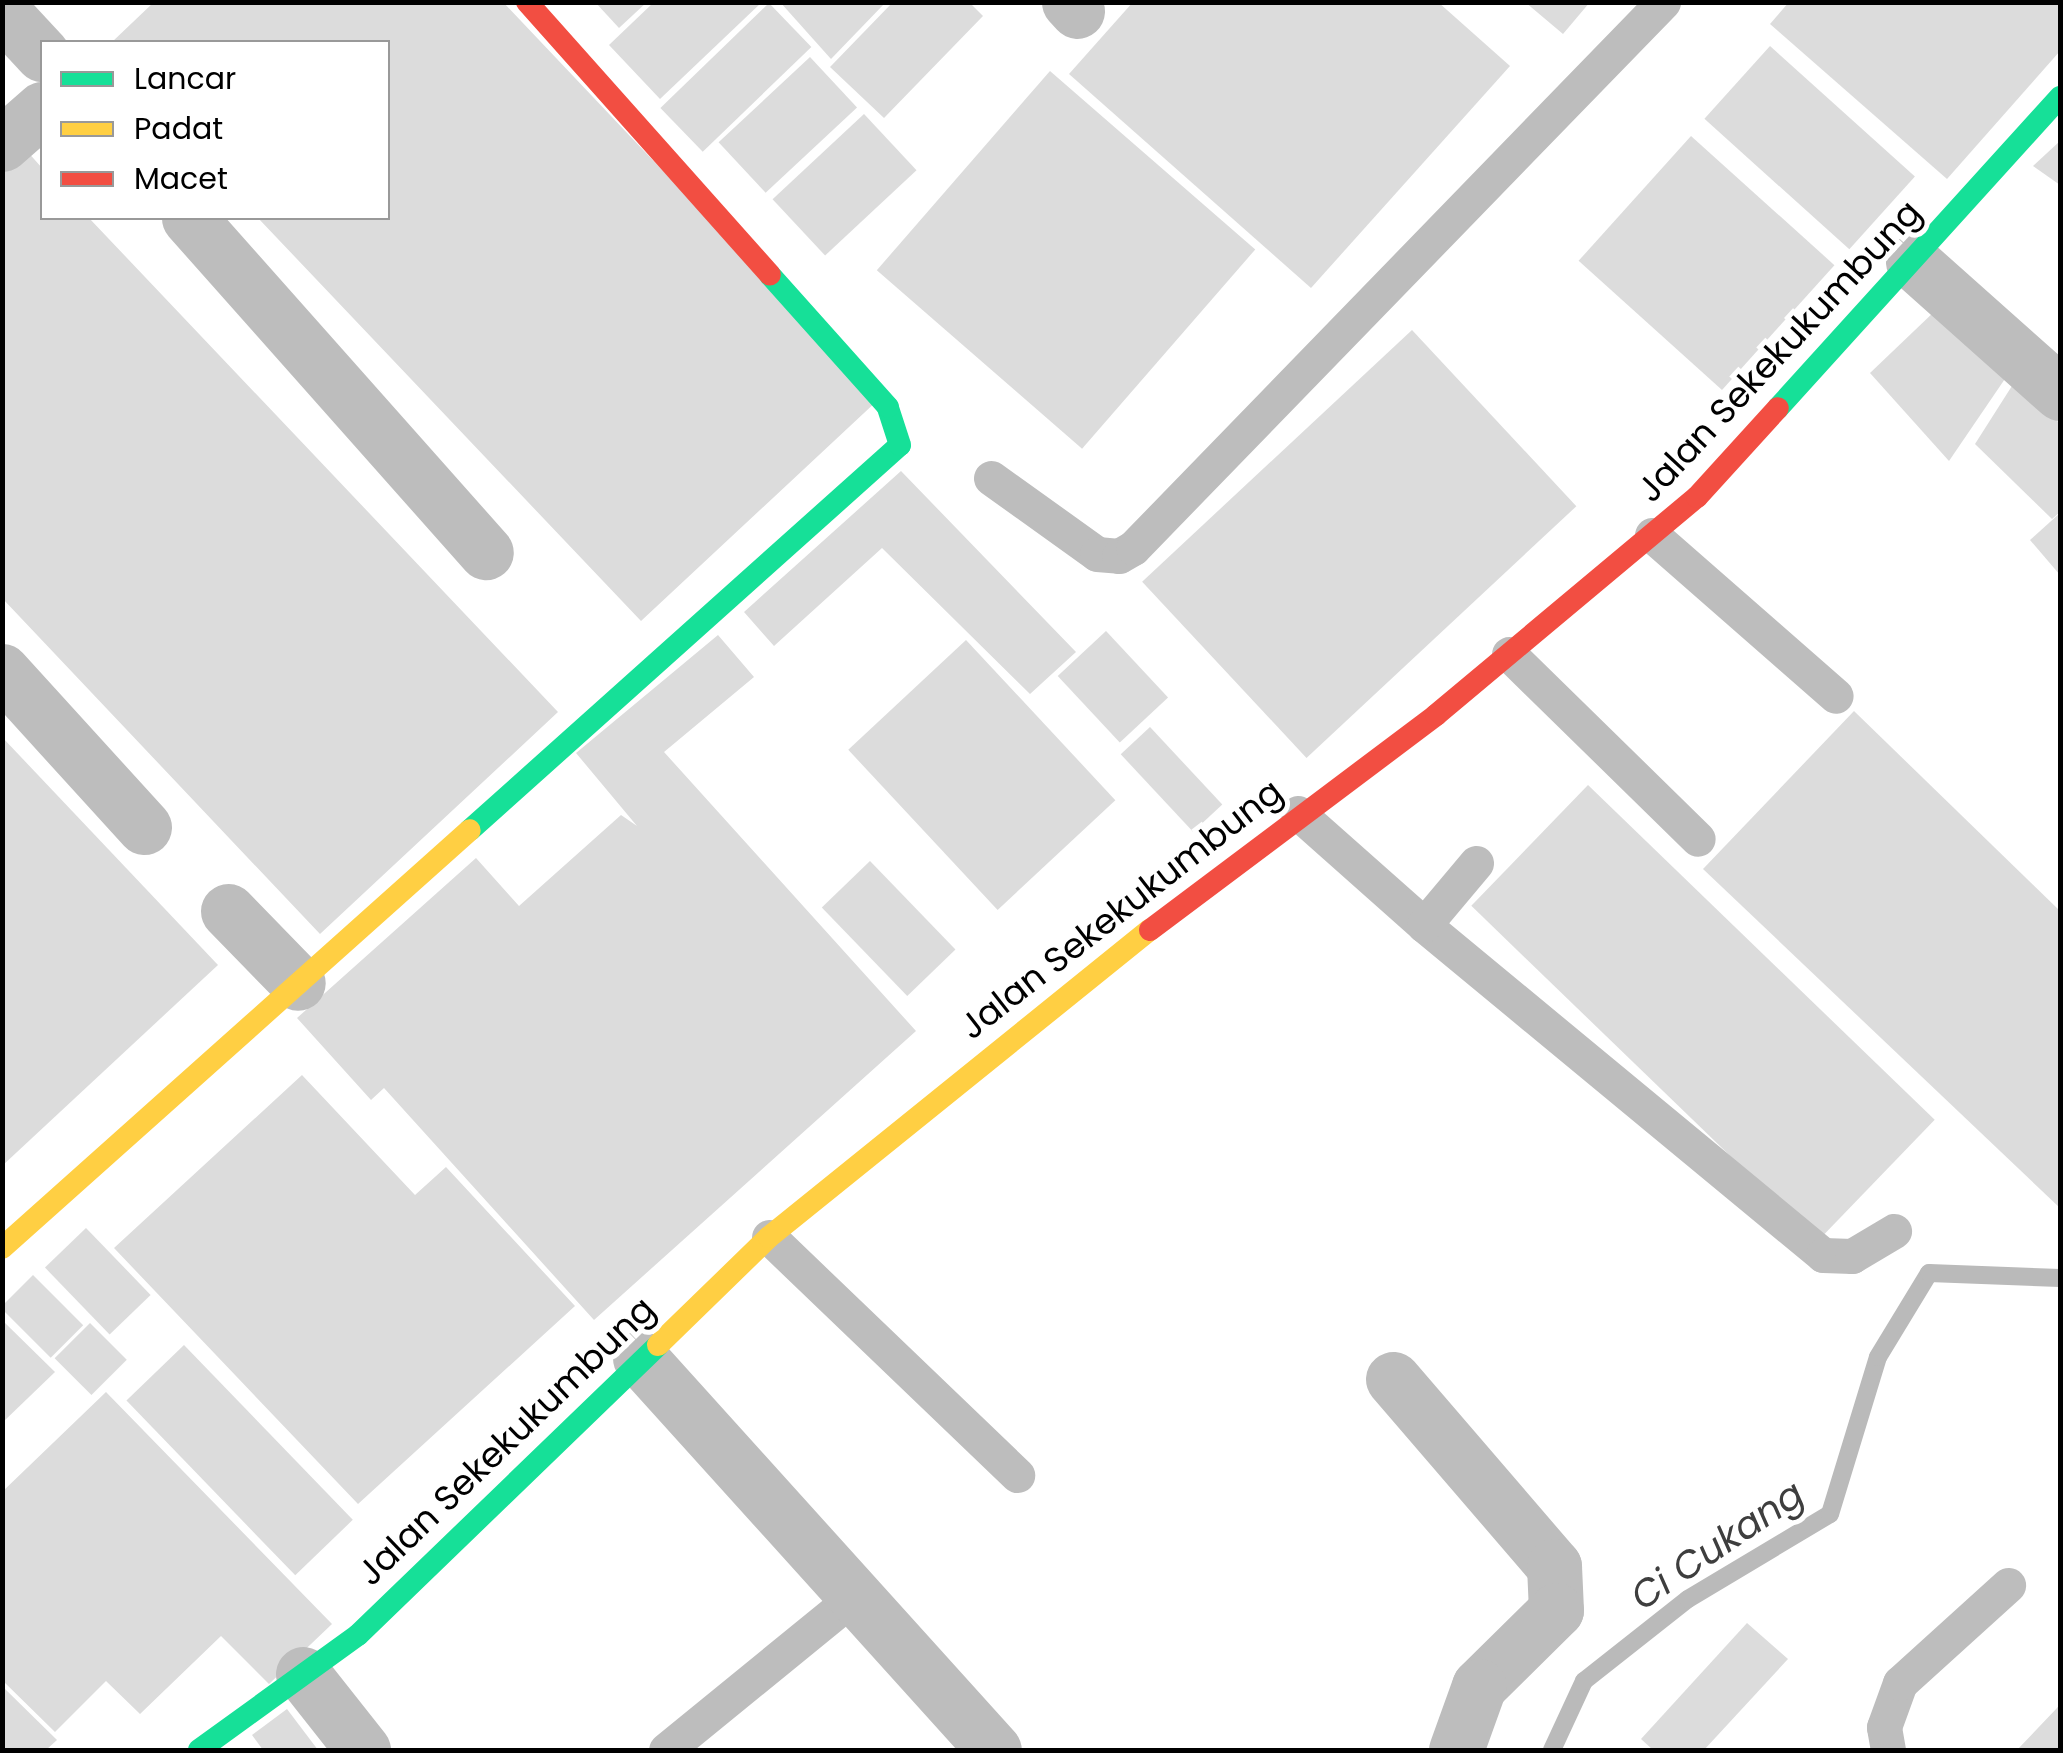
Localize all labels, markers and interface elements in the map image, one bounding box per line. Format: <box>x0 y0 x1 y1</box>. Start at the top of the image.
legend <box>40 40 390 220</box>
text: Lancar <box>134 57 236 100</box>
text: Padat <box>134 107 223 150</box>
text: Macet <box>134 157 228 200</box>
street label: Jalan Sekekukumbung <box>1628 191 1930 511</box>
street label: Jalan Sekekukumbung <box>952 770 1290 1048</box>
street label: Jalan Sekekukumbung <box>349 1288 663 1594</box>
water label: Ci Cukang <box>1622 1470 1812 1620</box>

